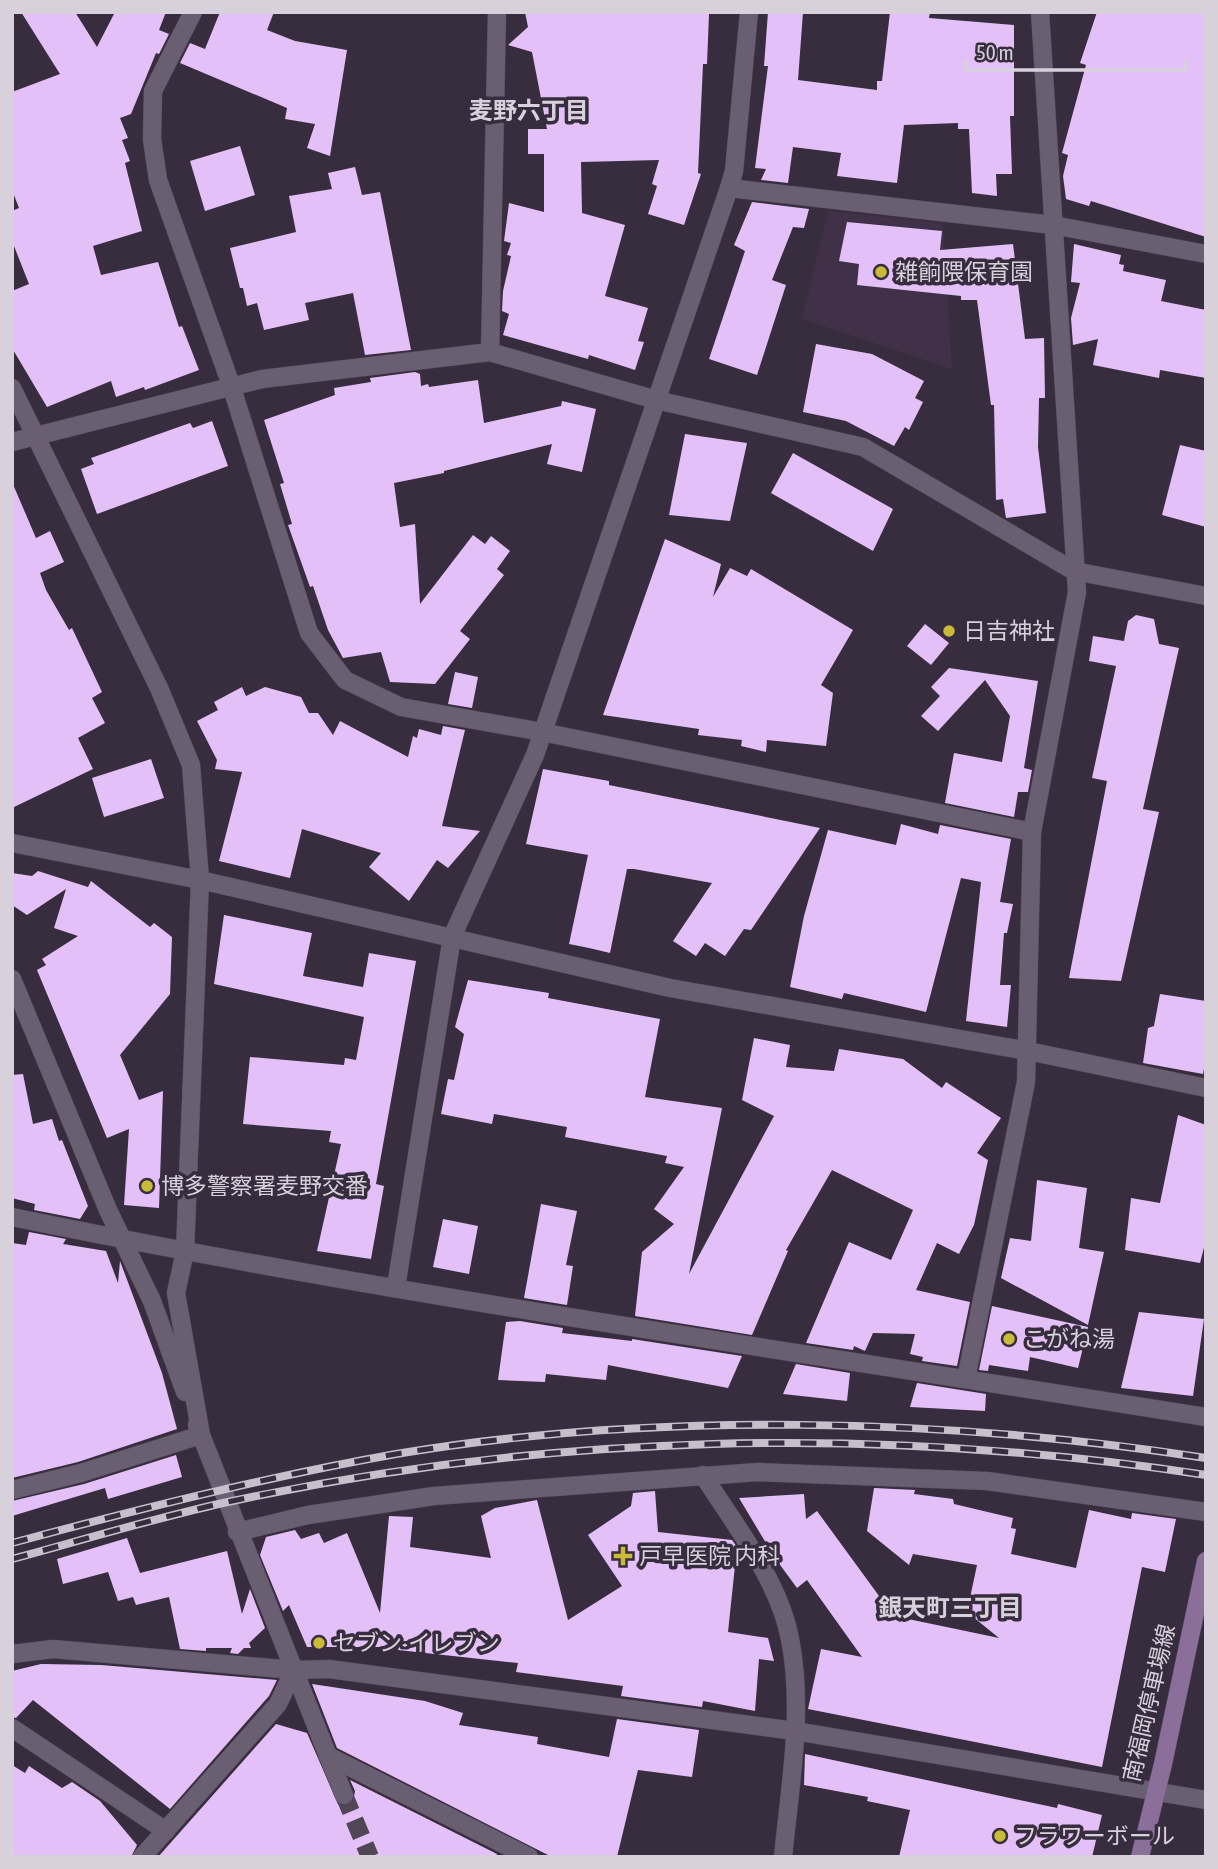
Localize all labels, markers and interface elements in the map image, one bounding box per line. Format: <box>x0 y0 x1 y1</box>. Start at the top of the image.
scale bar <box>966 28 1185 72</box>
text: 50 m <box>976 40 1014 64</box>
district label: 麦野六丁目 <box>469 97 589 124</box>
place label: 雑餉隈保育園 <box>895 259 1033 285</box>
marker: 雑餉隈保育園 <box>873 264 889 280</box>
place label: 日吉神社 <box>963 618 1055 644</box>
marker: 日吉神社 <box>941 623 957 639</box>
place label: 博多警察署麦野交番 <box>161 1173 368 1199</box>
marker: 博多警察署麦野交番 <box>139 1178 155 1194</box>
place label: こがね湯 <box>1023 1326 1115 1352</box>
marker: こがね湯 <box>1001 1331 1017 1347</box>
place label: 戸早医院 内科 <box>639 1543 780 1569</box>
marker: 戸早医院 内科 <box>613 1546 633 1566</box>
district label: 銀天町三丁目 <box>878 1594 1022 1621</box>
street label: 南福岡停車場線 <box>1118 1622 1180 1784</box>
place label: セブン-イレブン <box>333 1630 500 1656</box>
marker: セブン-イレブン <box>311 1635 327 1651</box>
place label: フラワーボール <box>1014 1823 1175 1849</box>
marker: フラワーボール <box>992 1828 1008 1844</box>

